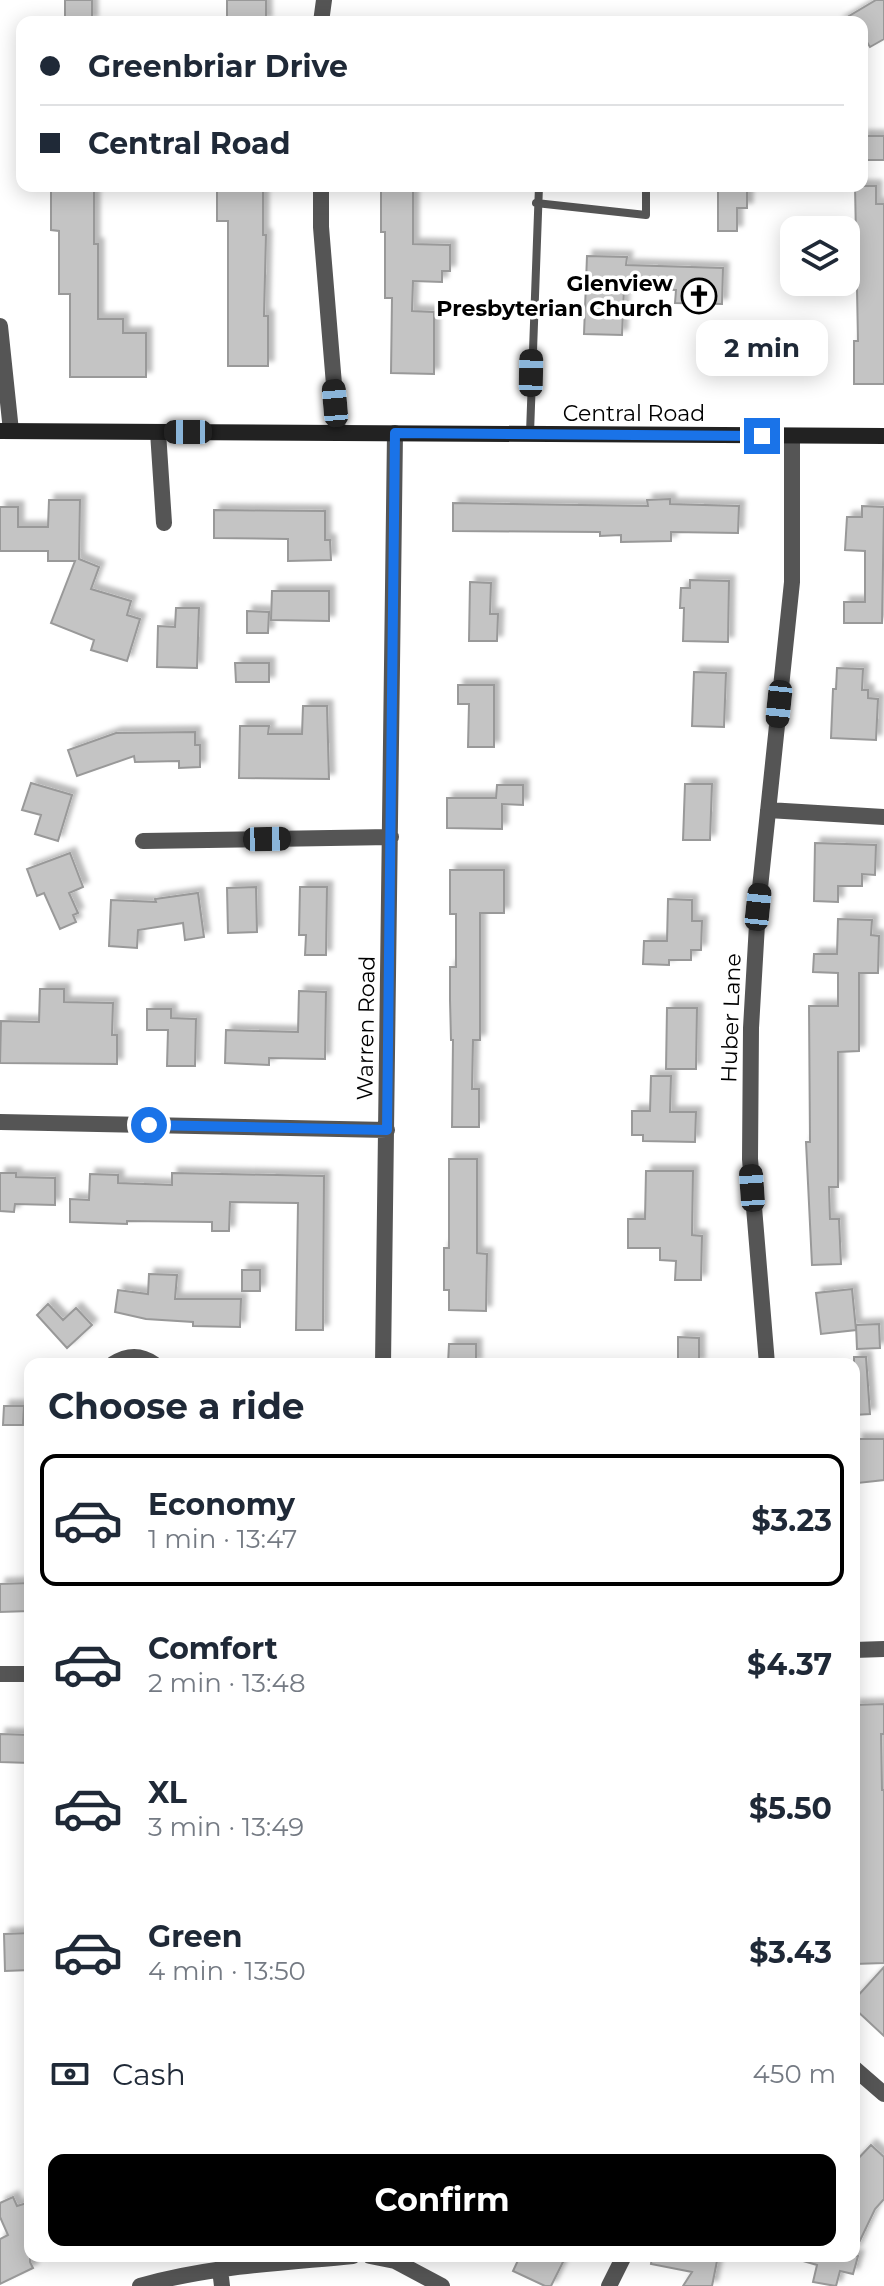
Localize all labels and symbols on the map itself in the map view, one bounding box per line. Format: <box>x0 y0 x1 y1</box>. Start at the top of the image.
place label: Glenview Presbyterian Church <box>436 270 673 322</box>
church icon: Glenview Presbyterian Church <box>680 277 718 315</box>
callout: 2 min <box>696 320 828 376</box>
car <box>519 349 543 397</box>
car <box>321 378 349 428</box>
street label: Central Road <box>563 400 705 427</box>
route end <box>744 418 780 454</box>
car <box>164 420 212 444</box>
car <box>765 679 793 729</box>
car <box>243 827 291 851</box>
car <box>744 882 772 932</box>
street label: Huber Lane <box>715 953 747 1083</box>
street label: Warren Road <box>351 955 381 1101</box>
route start <box>131 1107 167 1143</box>
car <box>738 1163 766 1213</box>

